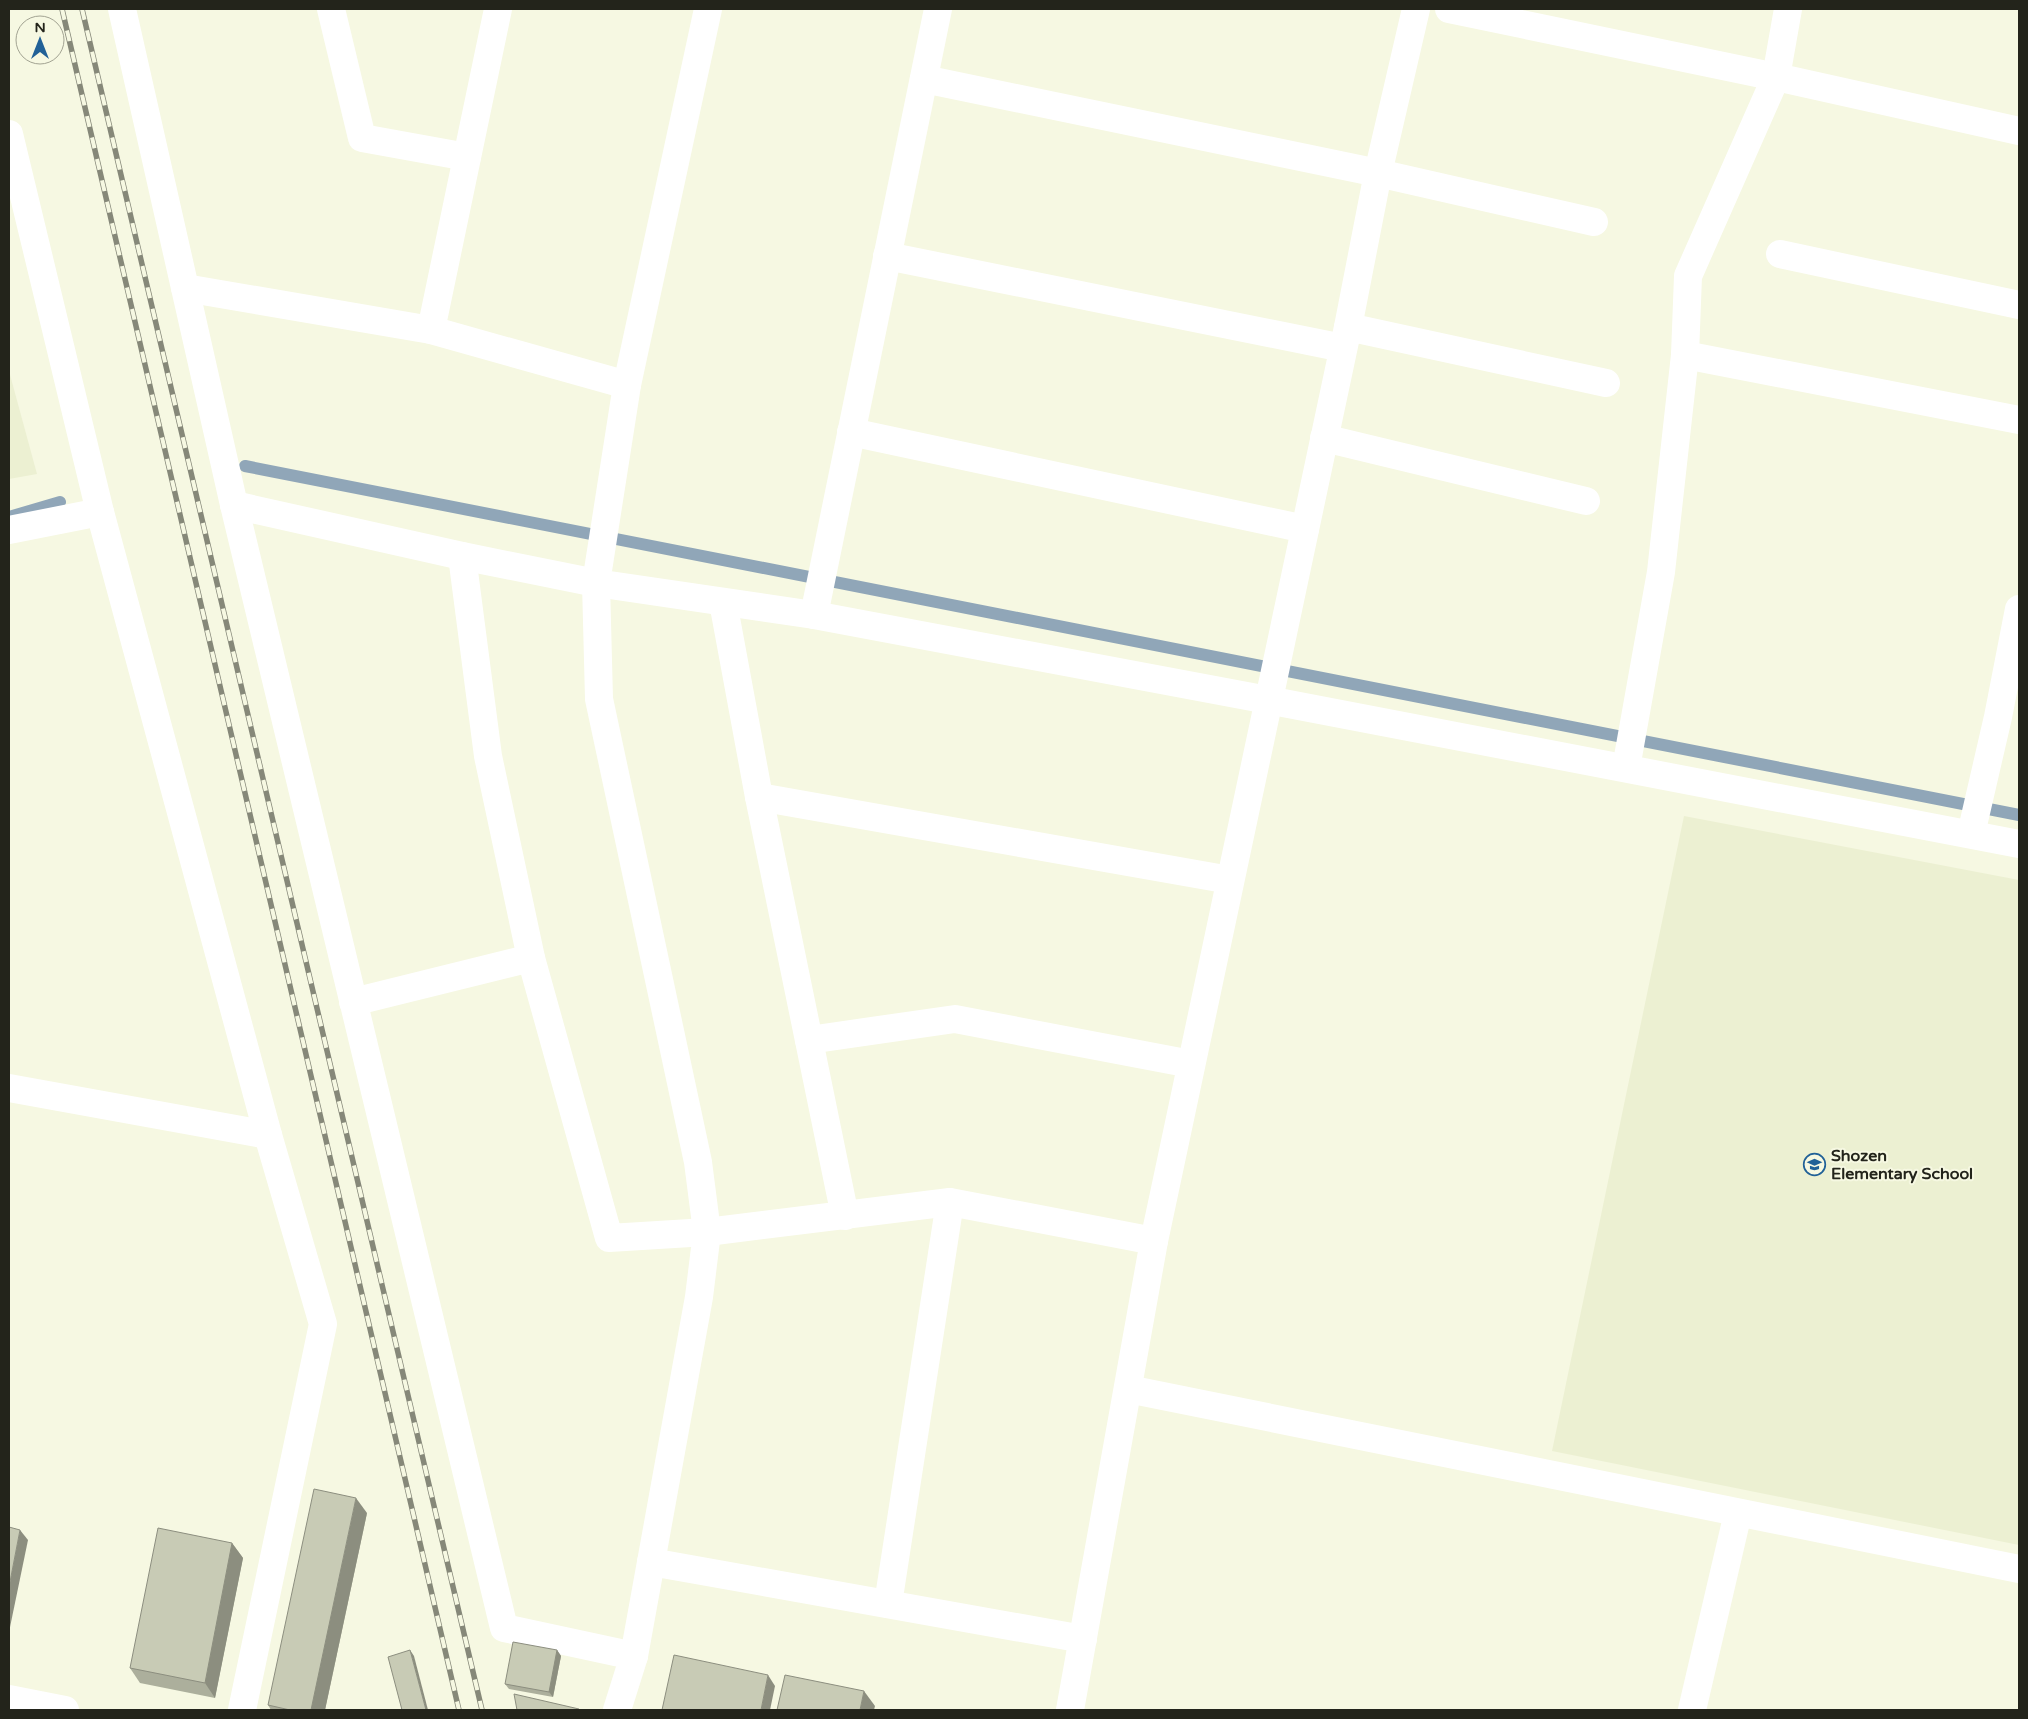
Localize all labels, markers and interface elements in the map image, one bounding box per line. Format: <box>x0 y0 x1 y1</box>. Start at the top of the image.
north arrow <box>15 15 65 65</box>
text: N <box>34 19 46 36</box>
place label: Shozen Elementary School <box>1831 1146 1973 1184</box>
school or university icon: Shozen Elementary School <box>1803 1153 1827 1177</box>

